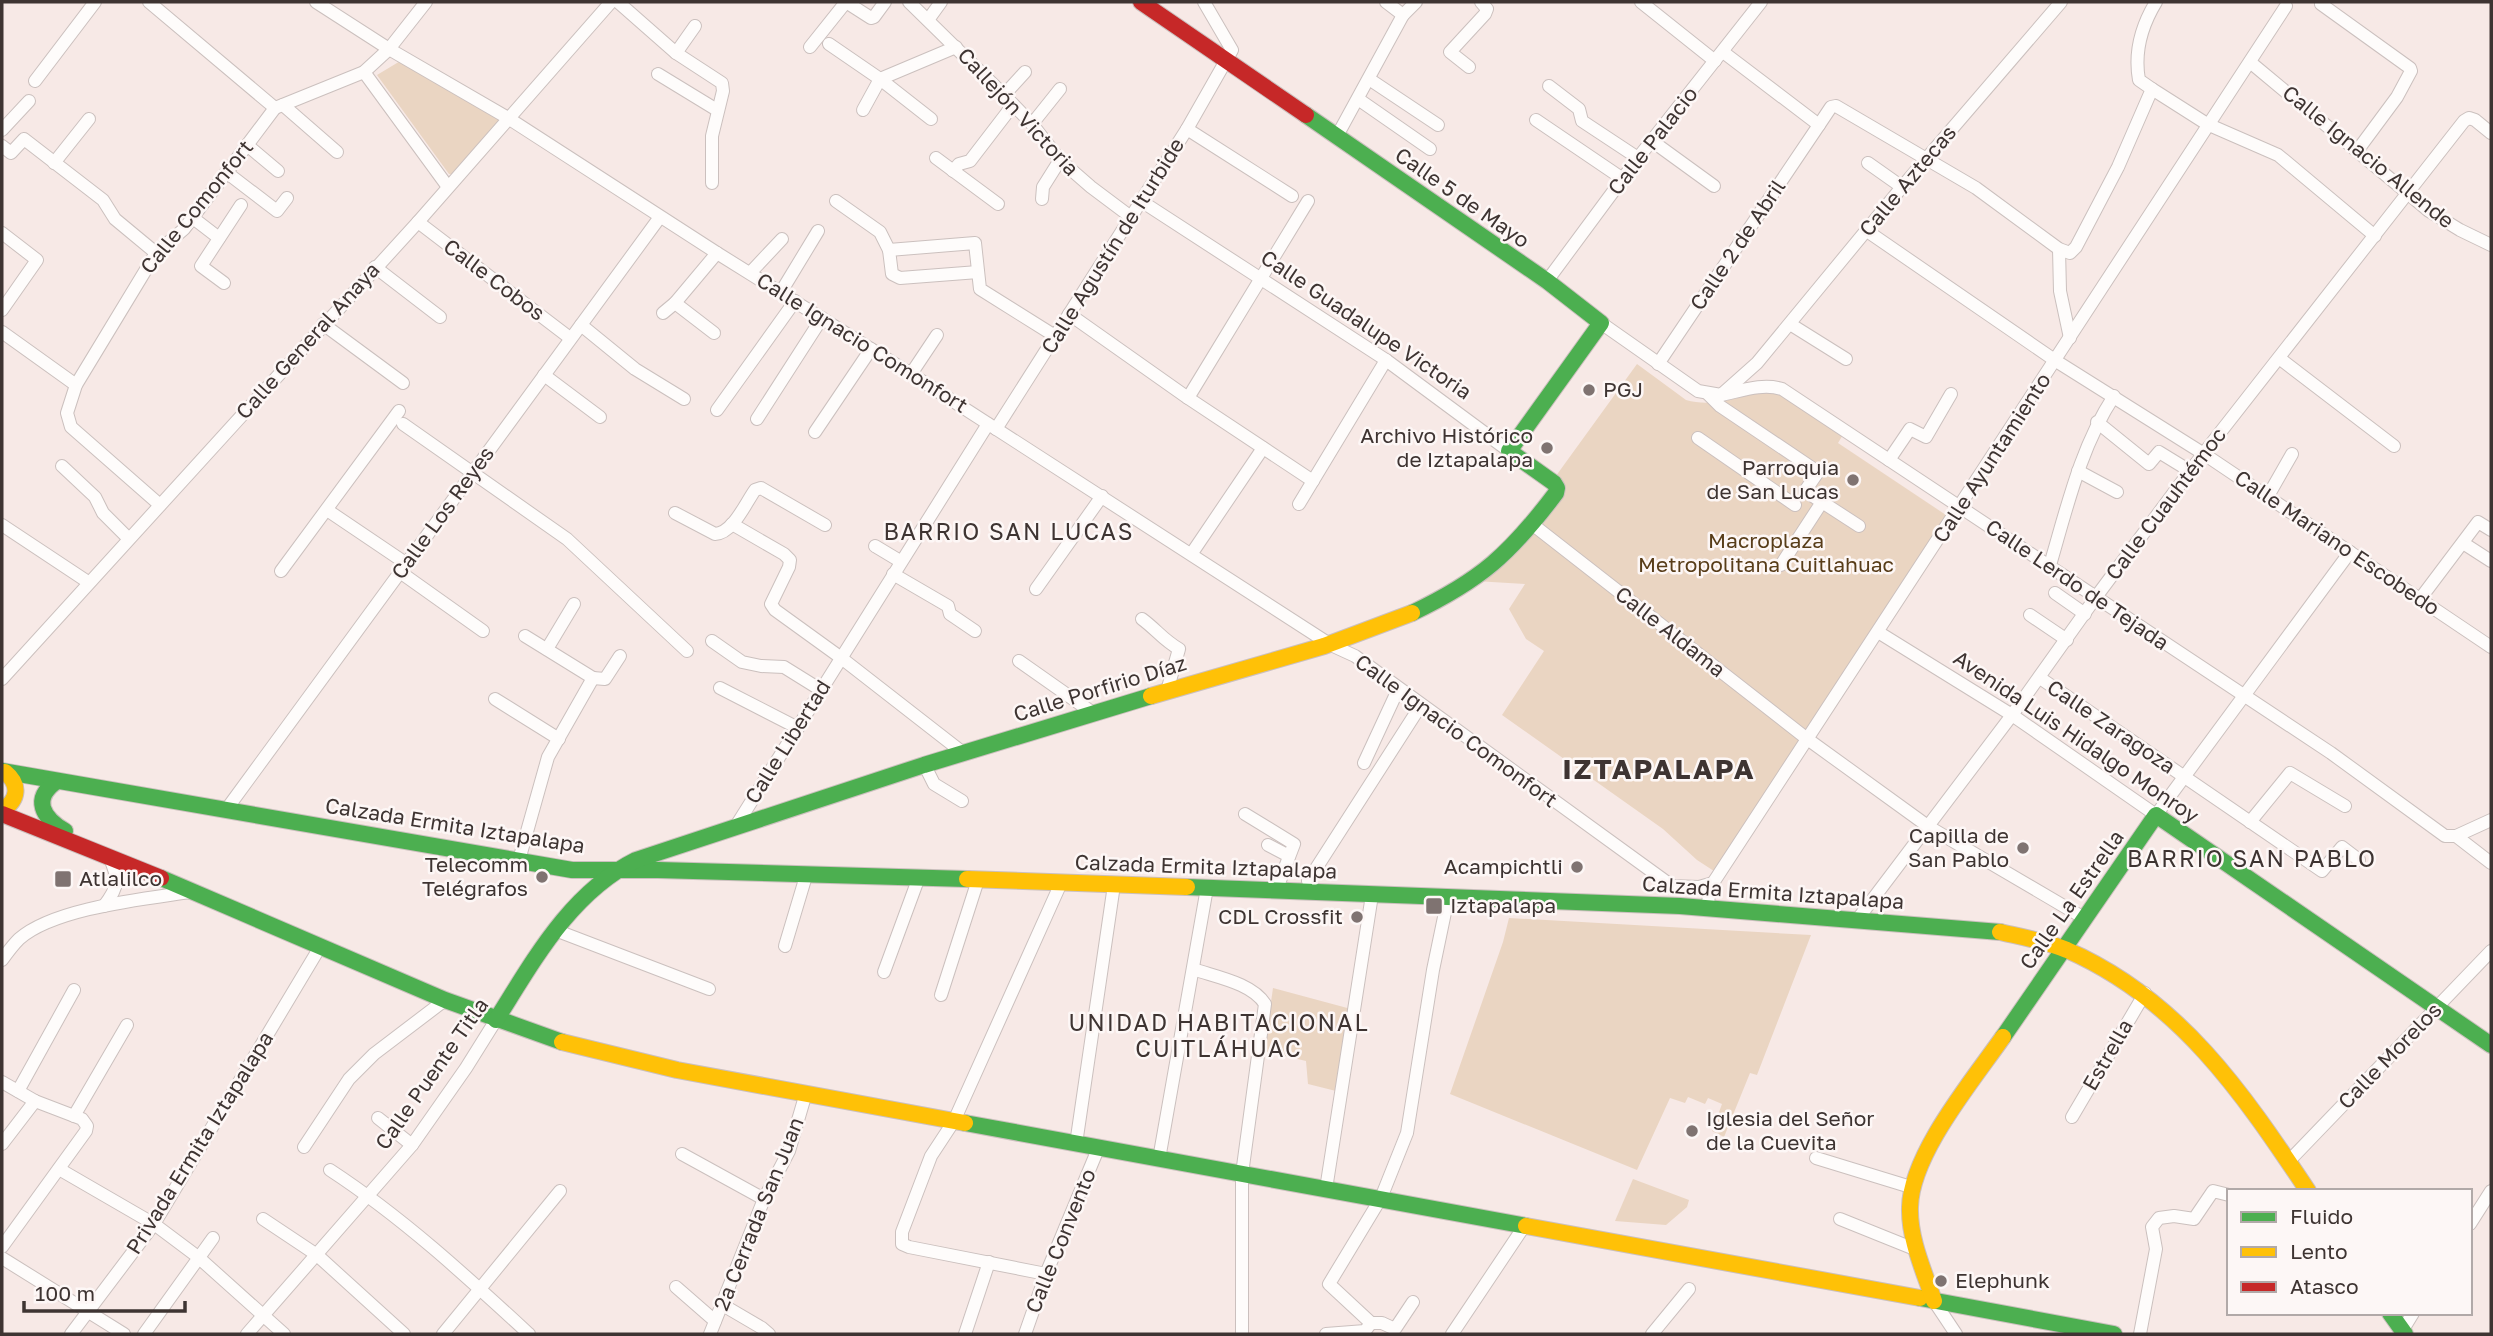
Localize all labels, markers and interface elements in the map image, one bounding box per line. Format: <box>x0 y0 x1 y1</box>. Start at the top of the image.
street label: Callejón Victoria <box>953 42 1085 181</box>
street label: Calle Ignacio Allende <box>2278 79 2460 233</box>
street label: Calle Palacio <box>1602 81 1703 200</box>
street label: Calle Aztecas <box>1853 119 1961 241</box>
street label: Calle Agustín de Iturbide <box>1035 133 1189 358</box>
street label: Calle Comonfort <box>134 134 258 279</box>
street label: Calle 5 de Mayo <box>1390 141 1535 253</box>
street label: Calle 2 de Abril <box>1684 174 1790 315</box>
street label: Calle Cobos <box>439 233 550 326</box>
street label: Calle Guadalupe Victoria <box>1256 244 1477 404</box>
street label: Calle General Anaya <box>230 257 385 424</box>
street label: Calle Ignacio Comonfort <box>752 266 973 418</box>
street label: Calle Ayuntamiento <box>1927 368 2056 547</box>
place label: PGJ <box>1603 376 1643 402</box>
marker: PGJ <box>1581 382 1597 398</box>
place label: Archivo Histórico de Iztapalapa <box>1360 422 1533 472</box>
street label: Calle Cuauhtémoc <box>2099 422 2231 585</box>
marker: Archivo Histórico de Iztapalapa <box>1539 440 1555 456</box>
street label: Calle Los Reyes <box>385 441 499 584</box>
place label: Parroquia de San Lucas <box>1706 454 1839 504</box>
street label: Calle Mariano Escobedo <box>2230 464 2445 621</box>
marker: Parroquia de San Lucas <box>1845 472 1861 488</box>
street label: Calle Lerdo de Tejada <box>1981 513 2174 655</box>
district label: BARRIO SAN LUCAS <box>883 517 1135 545</box>
park label: Macroplaza Metropolitana Cuitlahuac <box>1638 527 1894 577</box>
street label: Calle Aldama <box>1611 580 1731 682</box>
street label: Avenida Luis Hidalgo Monroy <box>1949 644 2204 828</box>
street label: Calle Ignacio Comonfort <box>1350 648 1563 812</box>
street label: Calle Porfirio Díaz <box>1010 649 1189 727</box>
street label: Calle Zaragoza <box>2042 674 2181 779</box>
street label: Calle Libertad <box>739 675 836 808</box>
district label: IZTAPALAPA <box>1562 752 1756 785</box>
street label: Calzada Ermita Iztapalapa <box>323 792 587 858</box>
place label: Capilla de San Pablo <box>1908 822 2009 872</box>
street label: Calle La Estrella <box>2014 825 2129 974</box>
marker: Capilla de San Pablo <box>2015 840 2031 856</box>
district label: BARRIO SAN PABLO <box>2127 844 2377 872</box>
street label: Calzada Ermita Iztapalapa <box>1074 848 1338 884</box>
place label: Telecomm Telégrafos <box>422 851 528 901</box>
place label: Acampichtli <box>1444 853 1563 879</box>
marker: Acampichtli <box>1569 859 1585 875</box>
place label: Atlalilco <box>79 865 162 891</box>
marker: Atlalilco <box>53 869 73 889</box>
marker: Telecomm Telégrafos <box>534 869 550 885</box>
street label: Calzada Ermita Iztapalapa <box>1641 870 1905 914</box>
place label: Iztapalapa <box>1450 892 1556 918</box>
marker: Iztapalapa <box>1424 896 1444 916</box>
place label: CDL Crossfit <box>1218 903 1343 929</box>
marker: CDL Crossfit <box>1349 909 1365 925</box>
street label: Calle Puente Titla <box>369 992 493 1154</box>
street label: Calle Morelos <box>2332 997 2447 1114</box>
district label: UNIDAD HABITACIONAL CUITLÁHUAC <box>1068 1008 1370 1062</box>
street label: Estrella <box>2076 1014 2138 1095</box>
street label: Privada Ermita Iztapalapa <box>120 1026 278 1259</box>
place label: Iglesia del Señor de la Cuevita <box>1706 1105 1874 1155</box>
street label: 2ª Cerrada San Juan <box>707 1113 809 1314</box>
marker: Iglesia del Señor de la Cuevita <box>1684 1123 1700 1139</box>
street label: Calle Convento <box>1019 1165 1101 1317</box>
legend <box>2227 1189 2472 1315</box>
text: Fluido <box>2290 1203 2353 1229</box>
text: Lento <box>2290 1238 2348 1264</box>
place label: Elephunk <box>1955 1267 2050 1293</box>
scale bar <box>24 1270 186 1314</box>
marker: Elephunk <box>1933 1273 1949 1289</box>
text: Atasco <box>2290 1273 2359 1299</box>
text: 100 m <box>35 1280 95 1306</box>

